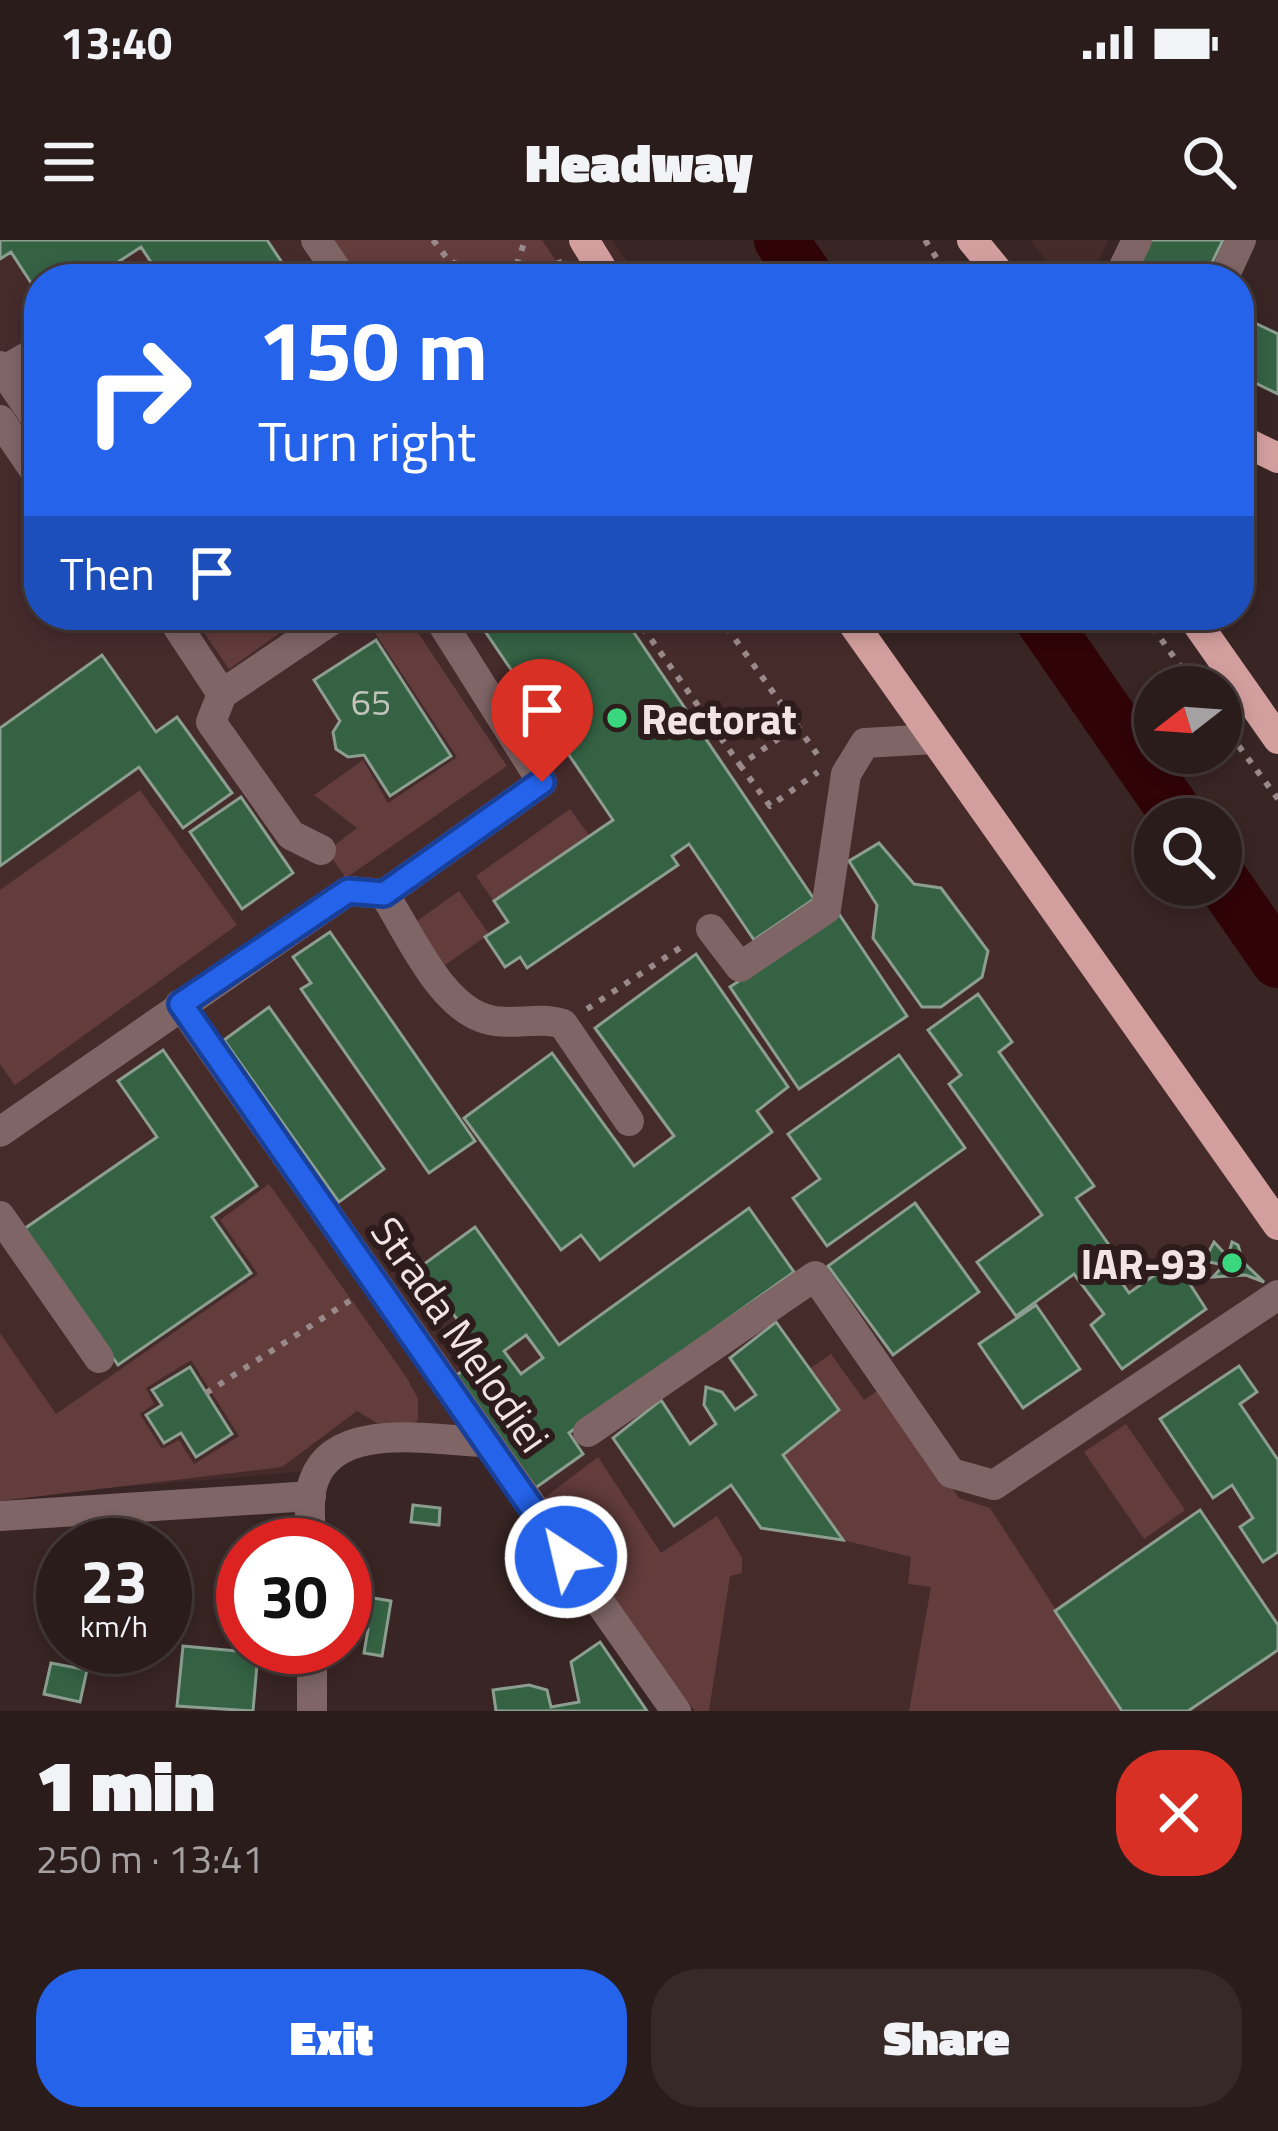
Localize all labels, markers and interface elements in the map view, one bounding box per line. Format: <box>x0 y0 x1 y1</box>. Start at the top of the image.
text: 13:40 <box>60 8 172 76</box>
text: Headway <box>525 121 753 203</box>
icon: menu <box>36 129 102 195</box>
icon: search <box>1176 129 1242 195</box>
text: 150 m <box>258 285 488 413</box>
icon: right <box>60 312 216 468</box>
text: Turn right <box>258 400 476 482</box>
text: Then <box>60 539 155 607</box>
icon: arrive <box>179 540 245 606</box>
pin <box>491 659 593 782</box>
north arrow <box>1134 666 1242 774</box>
map controls <box>1134 666 1242 906</box>
house number: 65 <box>351 674 391 729</box>
icon: arrive <box>509 677 575 743</box>
place label: Rectorat <box>641 686 797 750</box>
marker: Rectorat <box>604 705 630 731</box>
button: search <box>1134 798 1242 906</box>
street label: Strada Melodiei <box>356 1203 566 1465</box>
place label: IAR-93 <box>1080 1231 1208 1295</box>
marker: IAR-93 <box>1219 1250 1245 1276</box>
position arrow <box>503 1494 629 1620</box>
speed limit sign: 30 <box>216 1518 372 1674</box>
text: 23 <box>80 1535 148 1626</box>
text: km/h <box>80 1603 148 1649</box>
text: 1 min <box>36 1729 215 1839</box>
button: close <box>1116 1750 1242 1876</box>
text: 250 m · 13:41 <box>36 1829 264 1888</box>
button: Exit <box>36 1969 627 2107</box>
button: Share <box>651 1969 1242 2107</box>

